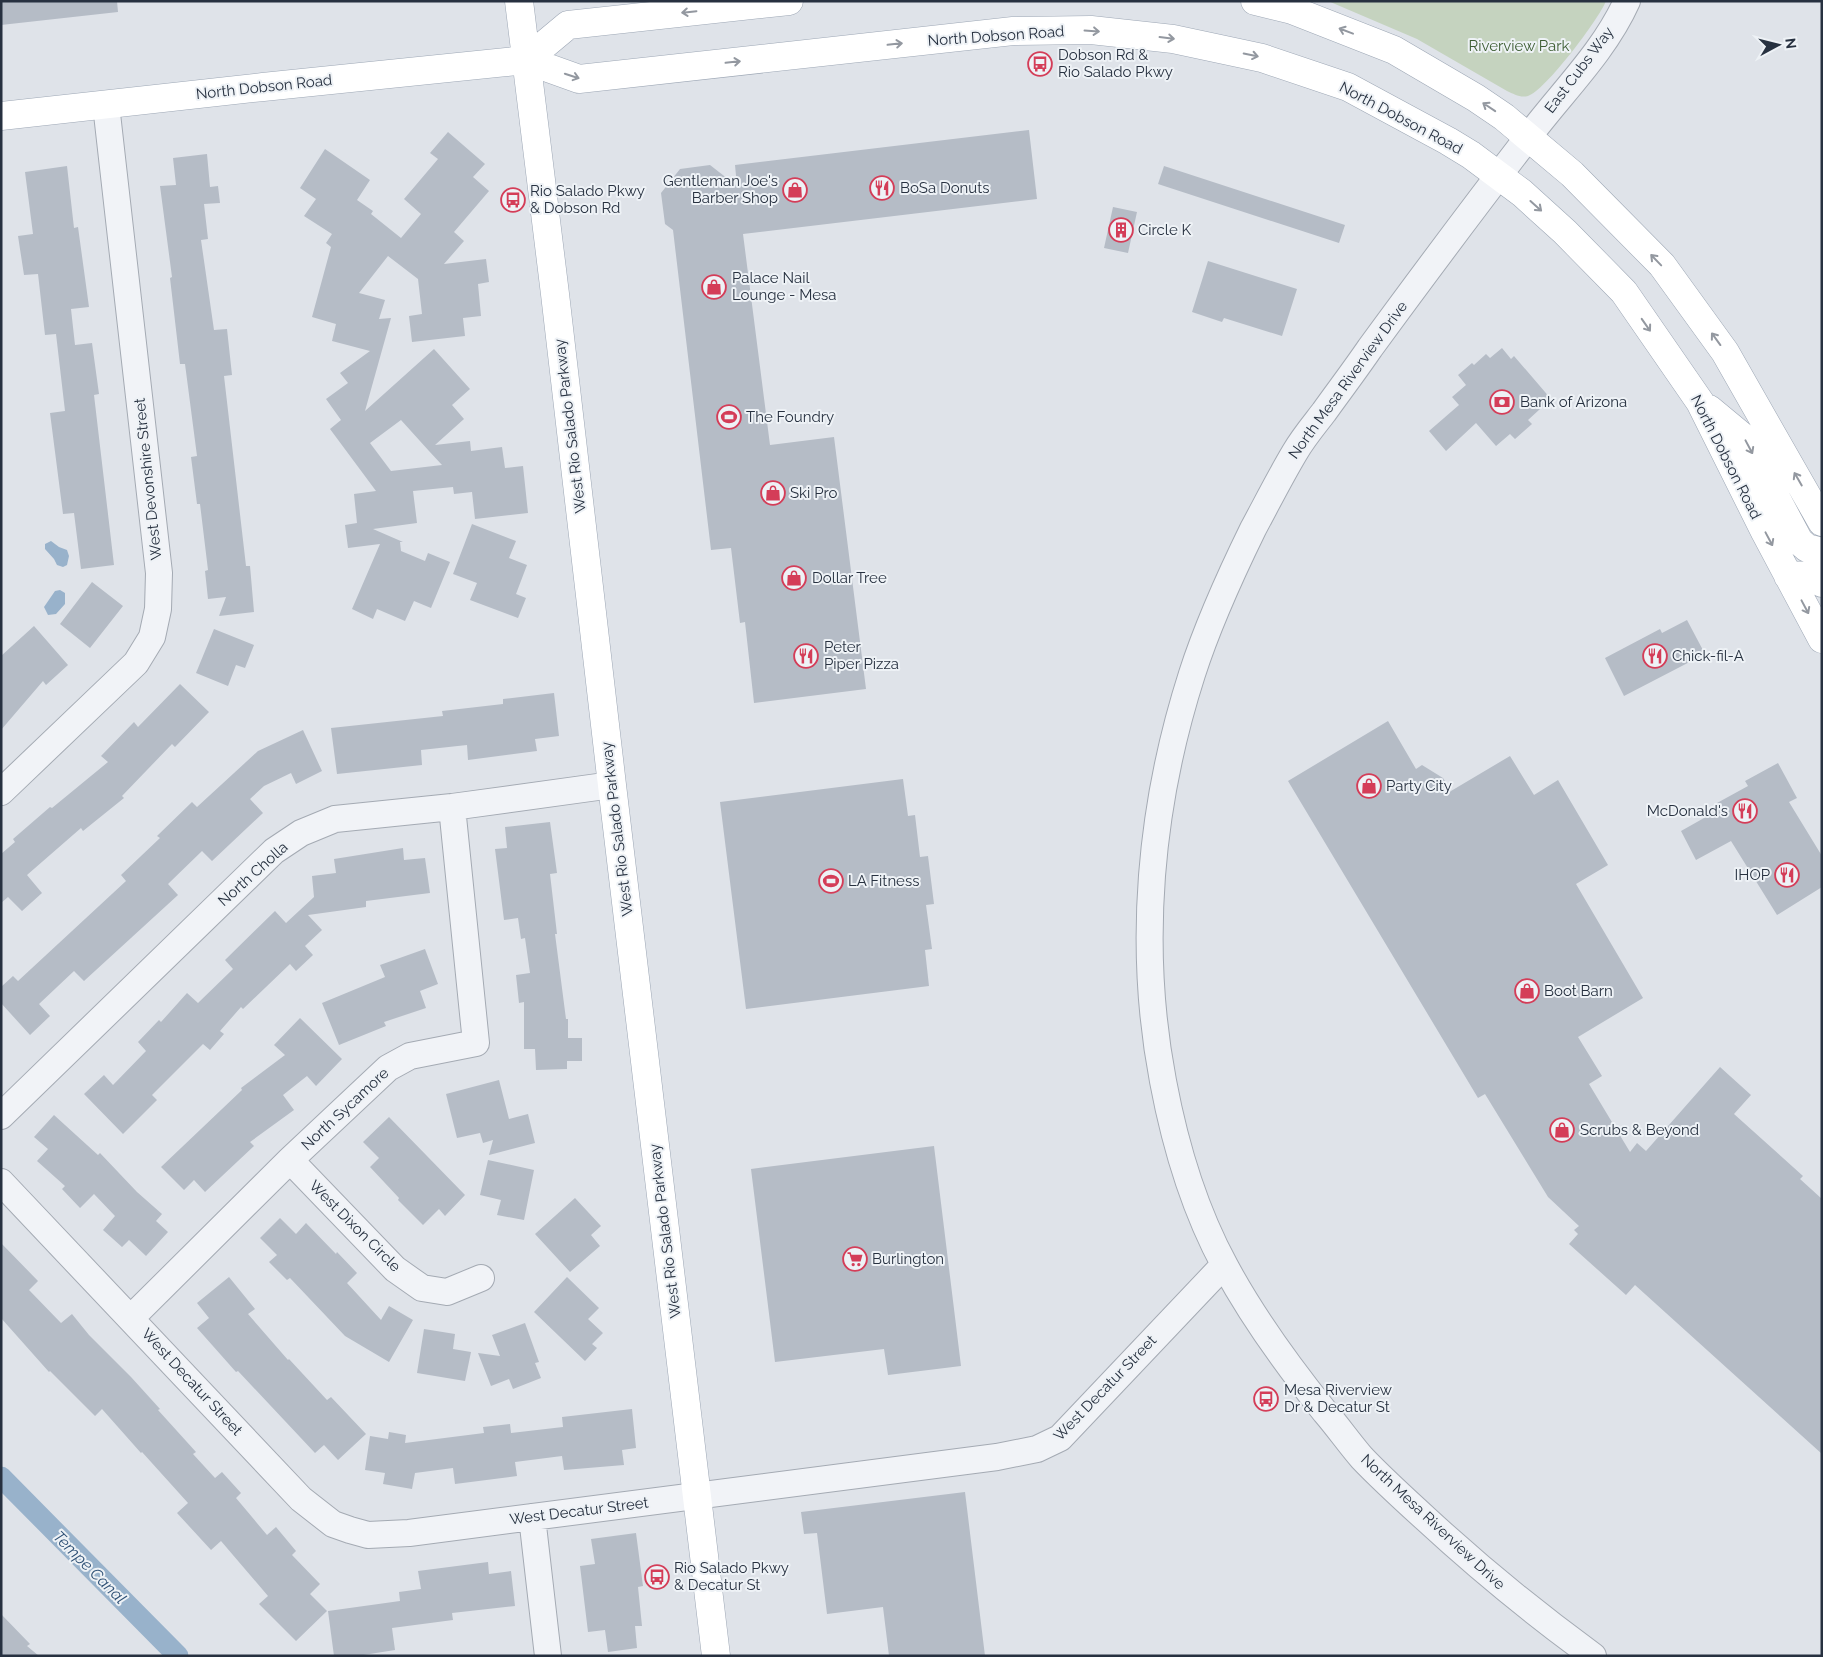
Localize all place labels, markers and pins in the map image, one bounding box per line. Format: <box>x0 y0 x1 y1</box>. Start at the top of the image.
place label: Dobson Rd & Rio Salado Pkwy <box>1058 46 1173 81</box>
bus stop icon: Dobson Rd & Rio Salado Pkwy <box>1027 51 1053 77</box>
place label: Gentleman Joe's Barber Shop <box>663 172 778 207</box>
restaurant icon: BoSa Donuts <box>869 175 895 201</box>
shop icon: Gentleman Joe's Barber Shop <box>782 177 808 203</box>
place label: BoSa Donuts <box>900 179 990 197</box>
place label: Rio Salado Pkwy & Dobson Rd <box>530 182 645 217</box>
bus stop icon: Rio Salado Pkwy & Dobson Rd <box>500 187 526 213</box>
building icon: Circle K <box>1108 217 1134 243</box>
place label: Circle K <box>1138 221 1192 239</box>
place label: Palace Nail Lounge - Mesa <box>732 269 836 304</box>
shop icon: Palace Nail Lounge - Mesa <box>701 274 727 300</box>
bank icon: Bank of Arizona <box>1489 389 1515 415</box>
place label: Bank of Arizona <box>1520 393 1627 411</box>
sports icon: The Foundry <box>716 404 742 430</box>
place label: The Foundry <box>746 408 834 426</box>
shop icon: Ski Pro <box>760 480 786 506</box>
place label: Ski Pro <box>790 484 838 502</box>
shop icon: Dollar Tree <box>781 565 807 591</box>
place label: Dollar Tree <box>812 569 887 587</box>
place label: Peter Piper Pizza <box>824 638 899 673</box>
restaurant icon: Peter Piper Pizza <box>793 643 819 669</box>
restaurant icon: Chick-fil-A <box>1642 643 1668 669</box>
place label: Chick-fil-A <box>1672 647 1744 665</box>
shop icon: Party City <box>1356 773 1382 799</box>
place label: Party City <box>1386 777 1452 795</box>
restaurant icon: McDonald's <box>1732 798 1758 824</box>
place label: McDonald's <box>1647 802 1728 820</box>
restaurant icon: IHOP <box>1774 862 1800 888</box>
place label: IHOP <box>1735 866 1770 884</box>
sports icon: LA Fitness <box>818 868 844 894</box>
place label: LA Fitness <box>848 872 919 890</box>
shop icon: Boot Barn <box>1514 978 1540 1004</box>
place label: Boot Barn <box>1544 982 1613 1000</box>
shop icon: Scrubs & Beyond <box>1549 1117 1575 1143</box>
place label: Scrubs & Beyond <box>1580 1121 1699 1139</box>
supermarket icon: Burlington <box>842 1246 868 1272</box>
place label: Burlington <box>872 1250 944 1268</box>
place label: Mesa Riverview Dr & Decatur St <box>1284 1381 1392 1416</box>
bus stop icon: Mesa Riverview Dr & Decatur St <box>1253 1386 1279 1412</box>
place label: Rio Salado Pkwy & Decatur St <box>674 1559 789 1594</box>
bus stop icon: Rio Salado Pkwy & Decatur St <box>644 1564 670 1590</box>

